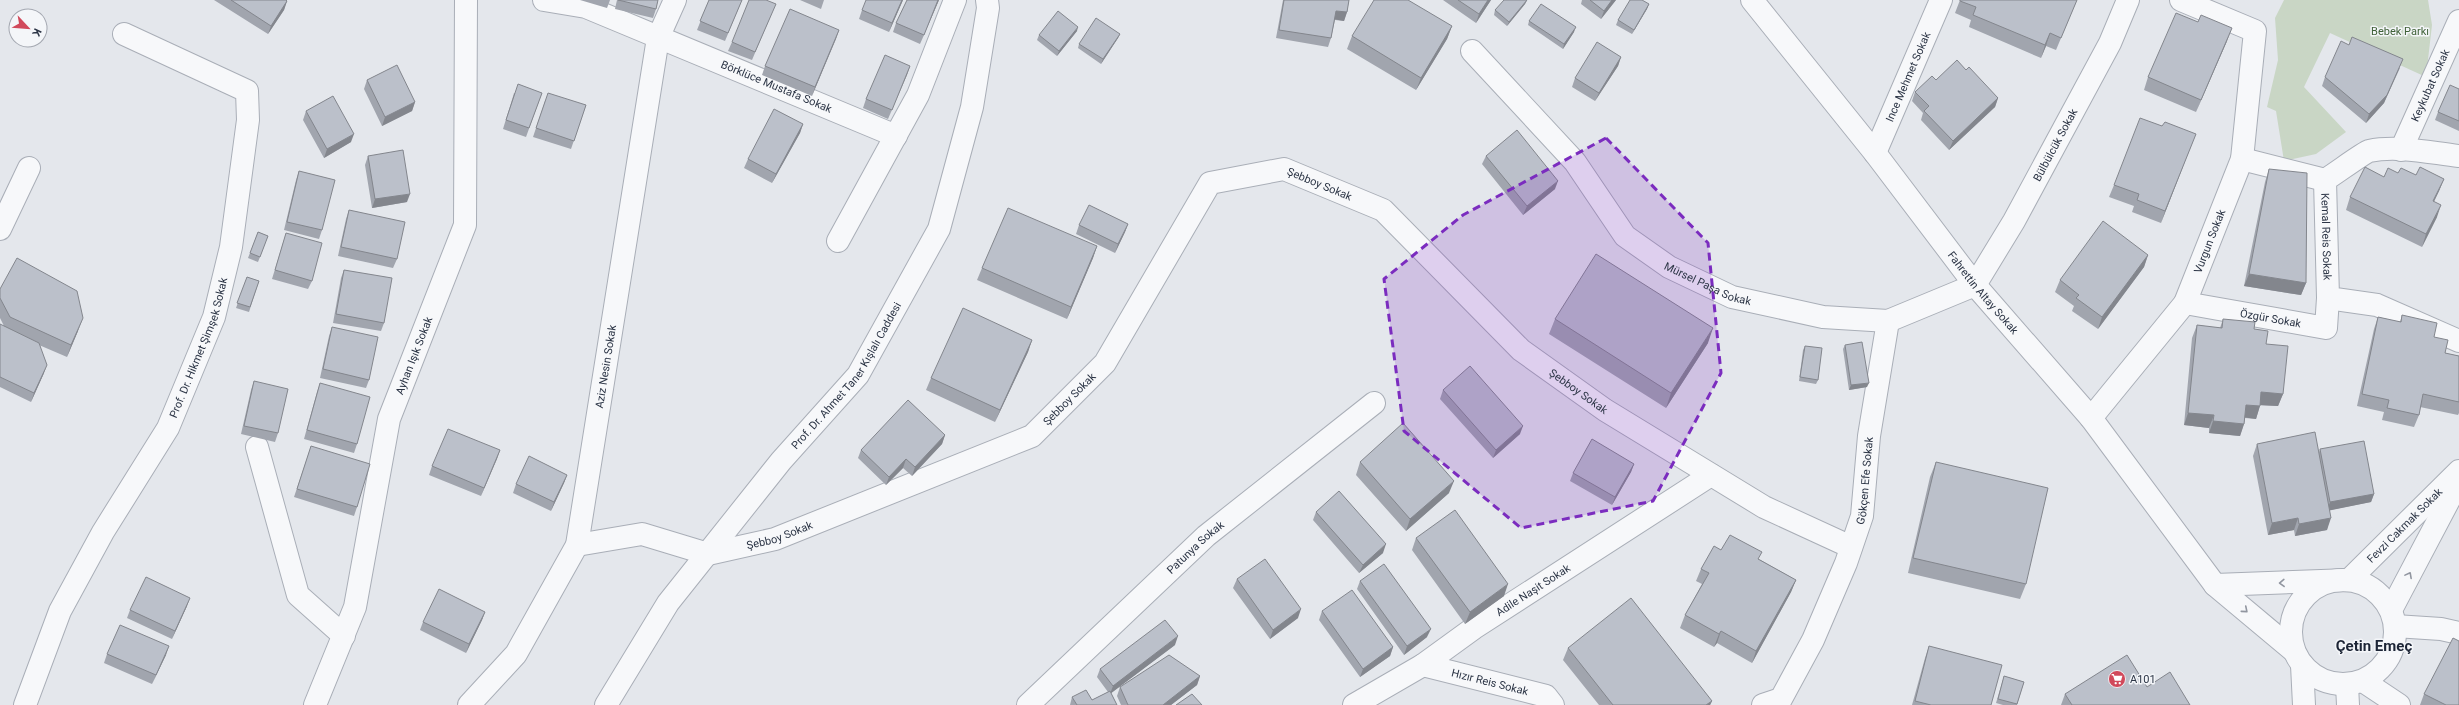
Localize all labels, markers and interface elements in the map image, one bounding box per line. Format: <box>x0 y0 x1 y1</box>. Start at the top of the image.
north arrow <box>8 8 48 48</box>
park label: Bebek Parkı <box>2371 25 2429 38</box>
text: K <box>29 26 44 39</box>
street label: Ince Mehmet Sokak <box>1883 29 1933 124</box>
street label: Keykubat Sokak <box>2408 47 2452 123</box>
street label: Börklüce Mustafa Sokak <box>719 57 834 115</box>
street label: Bülbülcük Sokak <box>2030 106 2080 183</box>
street label: Şebboy Sokak <box>1285 165 1354 203</box>
street label: Kemal Reis Sokak <box>2319 193 2334 281</box>
street label: Vurgun Sokak <box>2191 207 2228 275</box>
street label: Fahrettin Altay Sokak <box>1945 249 2021 337</box>
street label: Mürsel Paşa Sokak <box>1662 259 1753 308</box>
street label: Prof. Dr. Hikmet Şimşek Sokak <box>166 276 230 420</box>
street label: Prof. Dr. Ahmet Taner Kışlalı Caddesi <box>788 300 904 452</box>
street label: Özgür Sokak <box>2239 306 2303 330</box>
street label: Ayhan Işık Sokak <box>393 314 435 396</box>
street label: Aziz Nesin Sokak <box>592 323 619 409</box>
street label: Şebboy Sokak <box>1547 366 1611 417</box>
street label: Şebboy Sokak <box>1040 370 1098 428</box>
street label: Gökçen Efe Sokak <box>1853 436 1875 526</box>
street label: Fevzi Cakmak Sokak <box>2364 485 2445 565</box>
street label: Şebboy Sokak <box>745 518 815 552</box>
street label: Patunya Sokak <box>1164 518 1227 576</box>
street label: Adile Naşit Sokak <box>1493 561 1573 619</box>
one-way arrow <box>2404 572 2411 580</box>
one-way arrow <box>2279 578 2285 587</box>
one-way arrow <box>2241 605 2248 612</box>
district label: Çetin Emeç <box>2336 637 2412 655</box>
street label: Hızır Reis Sokak <box>1450 666 1530 698</box>
supermarket icon: A101 <box>2107 669 2127 689</box>
place label: A101 <box>2130 673 2156 686</box>

